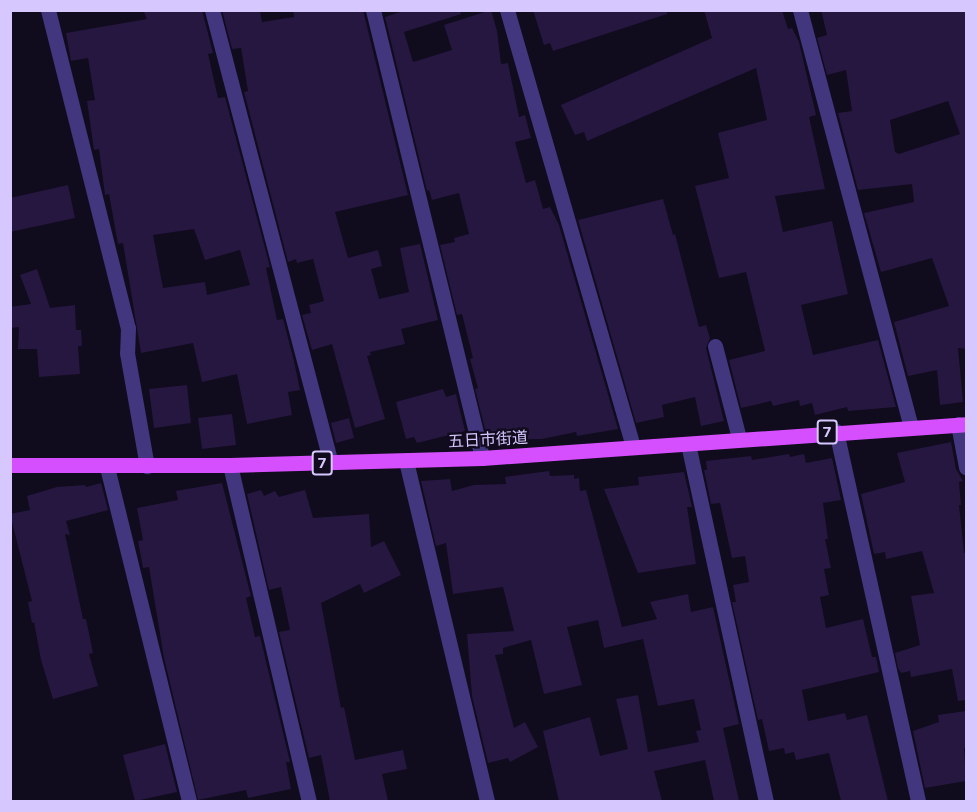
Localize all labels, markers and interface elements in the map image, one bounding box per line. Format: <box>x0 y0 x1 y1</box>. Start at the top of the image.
road number: 7 <box>816 420 838 444</box>
street label: 五日市街道 <box>448 427 528 451</box>
road number: 7 <box>312 451 332 475</box>

